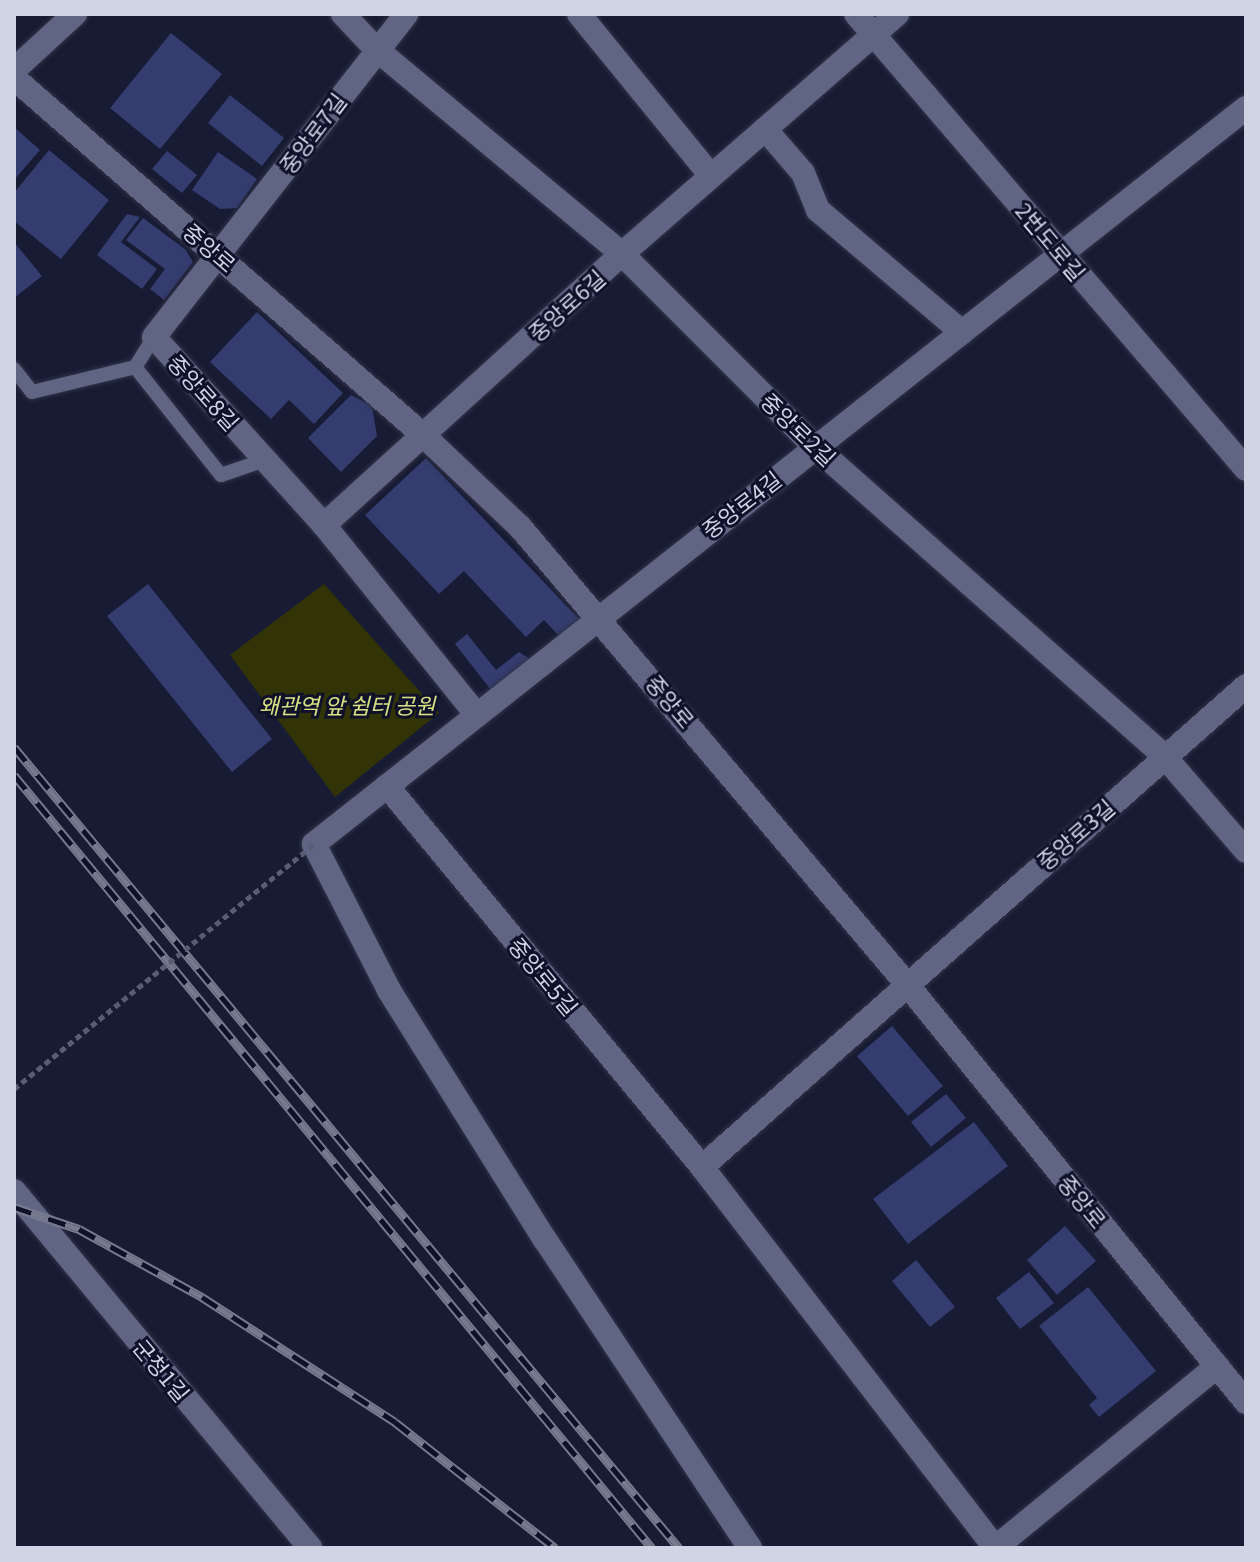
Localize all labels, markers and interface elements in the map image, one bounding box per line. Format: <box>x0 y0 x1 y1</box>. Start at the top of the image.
street label: 중앙로7길 <box>273 88 351 178</box>
street label: 2번도로길 <box>1011 197 1091 285</box>
street label: 중앙로 <box>178 217 242 277</box>
street label: 중앙로6길 <box>523 264 609 346</box>
street label: 중앙로8길 <box>163 349 245 435</box>
street label: 중앙로2길 <box>756 387 842 471</box>
street label: 중앙로4길 <box>696 465 786 543</box>
street label: 중앙로 <box>641 669 701 733</box>
park label: 왜관역 앞 쉼터 공원 <box>259 692 435 718</box>
street label: 중앙로3길 <box>1031 793 1119 875</box>
street label: 중앙로5길 <box>504 932 584 1020</box>
street label: 중앙로 <box>1054 1169 1112 1233</box>
street label: 군청1길 <box>128 1334 196 1406</box>

